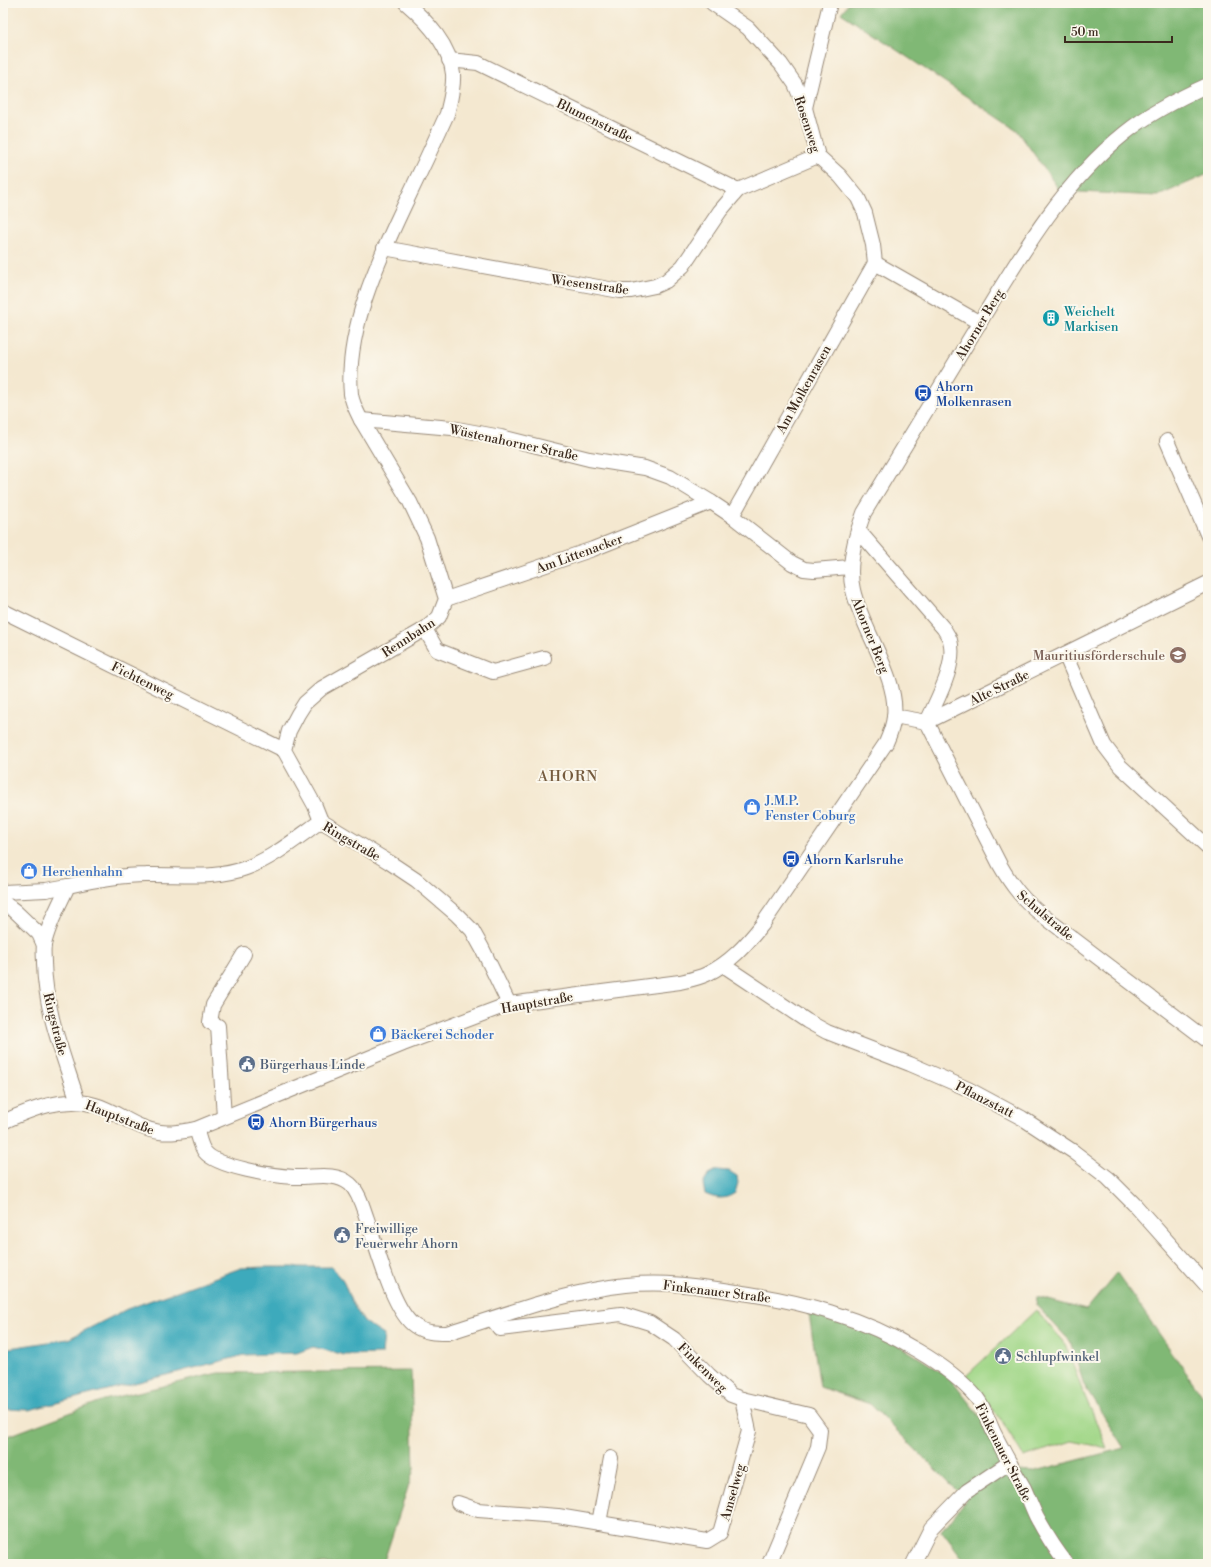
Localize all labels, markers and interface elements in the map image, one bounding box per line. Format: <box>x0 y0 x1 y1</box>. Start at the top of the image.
scale bar <box>1065 18 1172 44</box>
text: 50 m <box>1071 25 1099 40</box>
street label: Rosenweg <box>790 94 824 155</box>
street label: Blumenstraße <box>553 95 636 146</box>
street label: Wiesenstraße <box>549 271 630 298</box>
street label: Ahorner Berg <box>952 286 1008 364</box>
place label: Weichelt Markisen <box>1063 304 1119 335</box>
building icon: Weichelt Markisen <box>1041 308 1061 328</box>
street label: Am Molkenrasen <box>772 342 835 437</box>
place label: Ahorn Molkenrasen <box>935 379 1012 410</box>
bus stop icon: Ahorn Molkenrasen <box>913 383 933 403</box>
street label: Wüstenahorner Straße <box>447 421 580 465</box>
street label: Am Littenacker <box>533 531 625 577</box>
street label: Ahorner Berg <box>847 594 893 676</box>
street label: Rennbahn <box>379 615 438 661</box>
school or university icon: Mauritiusförderschule <box>1168 645 1188 665</box>
place label: Mauritiusförderschule <box>1033 648 1165 664</box>
street label: Fichtenweg <box>109 659 177 703</box>
street label: Alte Straße <box>966 666 1032 710</box>
district label: AHORN <box>537 767 598 786</box>
place label: J.M.P. Fenster Coburg <box>764 793 856 824</box>
shop icon: J.M.P. Fenster Coburg <box>742 797 762 817</box>
street label: Ringstraße <box>320 819 384 865</box>
bus stop icon: Ahorn Karlsruhe <box>781 849 801 869</box>
place label: Ahorn Karlsruhe <box>803 852 904 868</box>
shop icon: Herchenhahn <box>19 861 39 881</box>
place label: Herchenhahn <box>42 864 123 880</box>
street label: Schulstraße <box>1014 887 1077 944</box>
street label: Hauptstraße <box>500 989 575 1017</box>
street label: Ringstraße <box>40 991 71 1058</box>
shop icon: Bäckerei Schoder <box>368 1024 388 1044</box>
place label: Bäckerei Schoder <box>390 1027 495 1043</box>
public building icon: Bürgerhaus Linde <box>237 1054 257 1074</box>
place label: Bürgerhaus Linde <box>259 1057 366 1073</box>
street label: Pflanzstatt <box>953 1078 1017 1122</box>
street label: Hauptstraße <box>83 1097 157 1139</box>
bus stop icon: Ahorn Bürgerhaus <box>246 1112 266 1132</box>
place label: Ahorn Bürgerhaus <box>268 1115 378 1131</box>
place label: Freiwillige Feuerwehr Ahorn <box>355 1221 459 1252</box>
public building icon: Freiwillige Feuerwehr Ahorn <box>332 1225 352 1245</box>
street label: Finkenauer Straße <box>662 1277 772 1307</box>
street label: Finkenweg <box>674 1340 731 1396</box>
public building icon: Schlupfwinkel <box>993 1346 1013 1366</box>
place label: Schlupfwinkel <box>1016 1349 1099 1365</box>
street label: Finkenauer Straße <box>971 1401 1035 1505</box>
street label: Amselweg <box>717 1462 749 1524</box>

